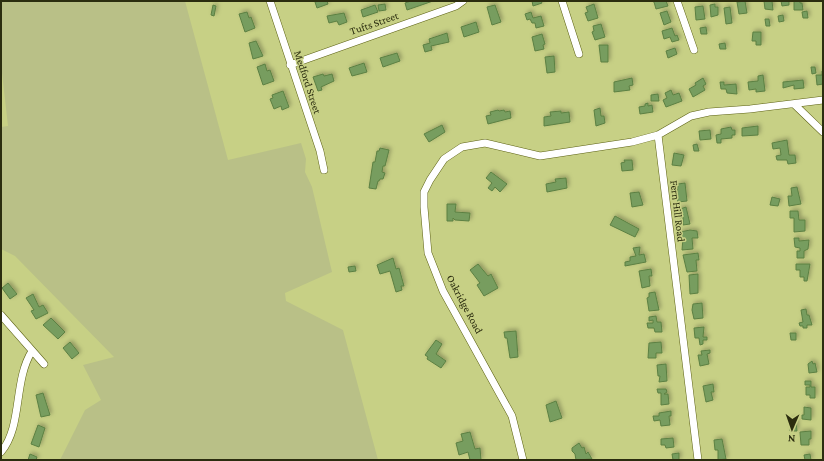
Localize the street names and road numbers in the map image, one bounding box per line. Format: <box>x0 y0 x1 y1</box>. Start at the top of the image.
street label: Tufts Street <box>348 9 400 37</box>
street label: Medford Street <box>292 49 324 115</box>
street label: Fern Hill Road <box>668 179 688 243</box>
street label: Oakridge Road <box>444 273 486 336</box>

